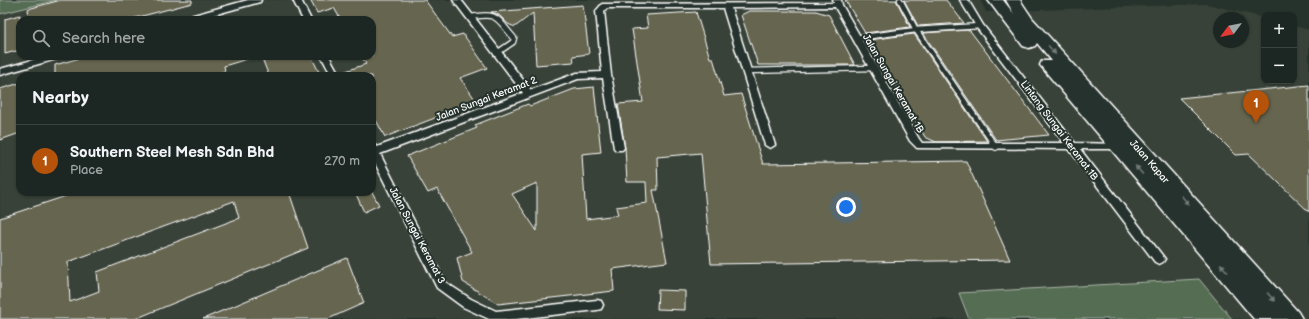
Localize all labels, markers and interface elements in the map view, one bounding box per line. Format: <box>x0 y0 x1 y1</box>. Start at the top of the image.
north arrow <box>1213 12 1249 48</box>
map controls <box>1261 12 1297 84</box>
button: + <box>1261 12 1297 48</box>
search box <box>16 16 376 60</box>
icon: search <box>30 27 52 49</box>
text: Search here <box>62 29 145 48</box>
street label: Jalan Sungai Keramat 1B <box>860 32 926 135</box>
one-way arrow <box>1047 45 1057 55</box>
button: − <box>1261 48 1297 84</box>
street label: Jalan Sungai Keramat 2 <box>434 74 539 124</box>
street label: Lintang Sungai Keramat 1B <box>1018 78 1101 183</box>
text: Nearby <box>32 88 89 108</box>
pin: 1 <box>1243 90 1269 123</box>
street label: Jalan Kapar <box>1127 137 1172 186</box>
text: Southern Steel Mesh Sdn Bhd <box>70 143 274 162</box>
text: 1 <box>42 153 48 169</box>
text: 270 m <box>324 153 360 169</box>
text: Place <box>70 162 103 178</box>
one-way arrow <box>1134 165 1144 175</box>
street label: Jalan Sungai Keramat 3 <box>387 185 448 286</box>
one-way arrow <box>1180 195 1189 205</box>
your location <box>836 197 856 217</box>
one-way arrow <box>1220 264 1229 273</box>
one-way arrow <box>1266 292 1275 302</box>

